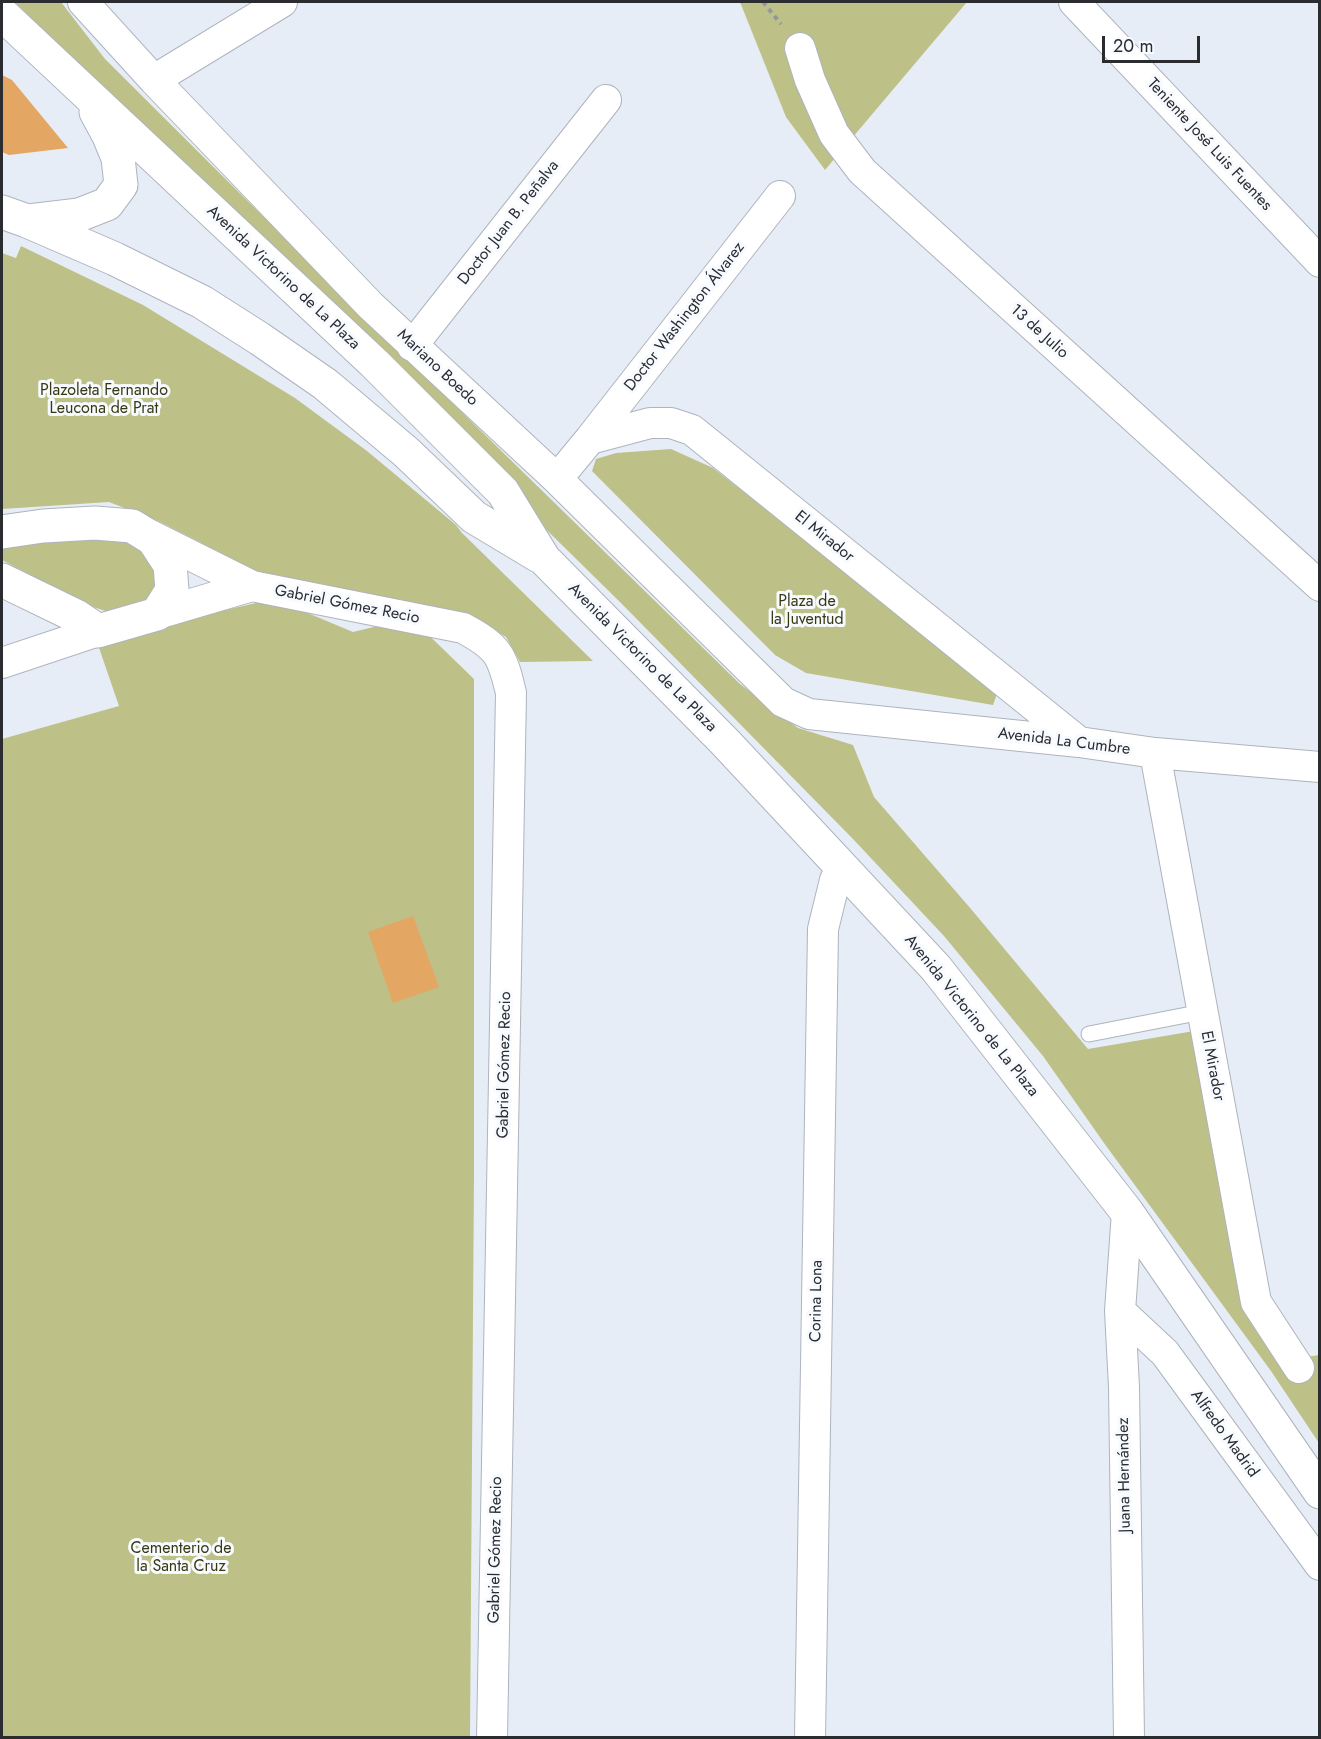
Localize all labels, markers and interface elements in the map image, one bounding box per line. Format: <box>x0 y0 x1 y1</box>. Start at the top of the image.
scale bar <box>1105 24 1202 62</box>
text: 20 m <box>1113 33 1153 59</box>
street label: Teniente José Luis Fuentes <box>1143 75 1275 215</box>
street label: Doctor Juan B. Peñalva <box>454 157 564 289</box>
street label: Avenida Victorino de La Plaza <box>202 202 364 354</box>
street label: Doctor Washington Álvarez <box>621 239 749 395</box>
street label: 13 de Julio <box>1006 301 1072 363</box>
street label: Mariano Boedo <box>393 326 481 410</box>
park label: Plazoleta Fernando Leucona de Prat <box>40 381 168 419</box>
street label: El Mirador <box>790 507 858 567</box>
street label: Avenida Victorino de La Plaza <box>564 580 720 736</box>
street label: Gabriel Gómez Recio <box>273 582 421 628</box>
park label: Plaza de la Juventud <box>770 592 844 630</box>
street label: Avenida La Cumbre <box>997 724 1131 760</box>
street label: Avenida Victorino de La Plaza <box>900 931 1042 1101</box>
street label: Gabriel Gómez Recio <box>494 991 516 1139</box>
street label: El Mirador <box>1196 1029 1228 1103</box>
street label: Corina Lona <box>807 1260 827 1342</box>
street label: Alfredo Madrid <box>1186 1386 1262 1482</box>
street label: Juana Hernández <box>1114 1417 1136 1533</box>
street label: Gabriel Gómez Recio <box>485 1476 507 1624</box>
park label: Cementerio de la Santa Cruz <box>131 1539 231 1577</box>

